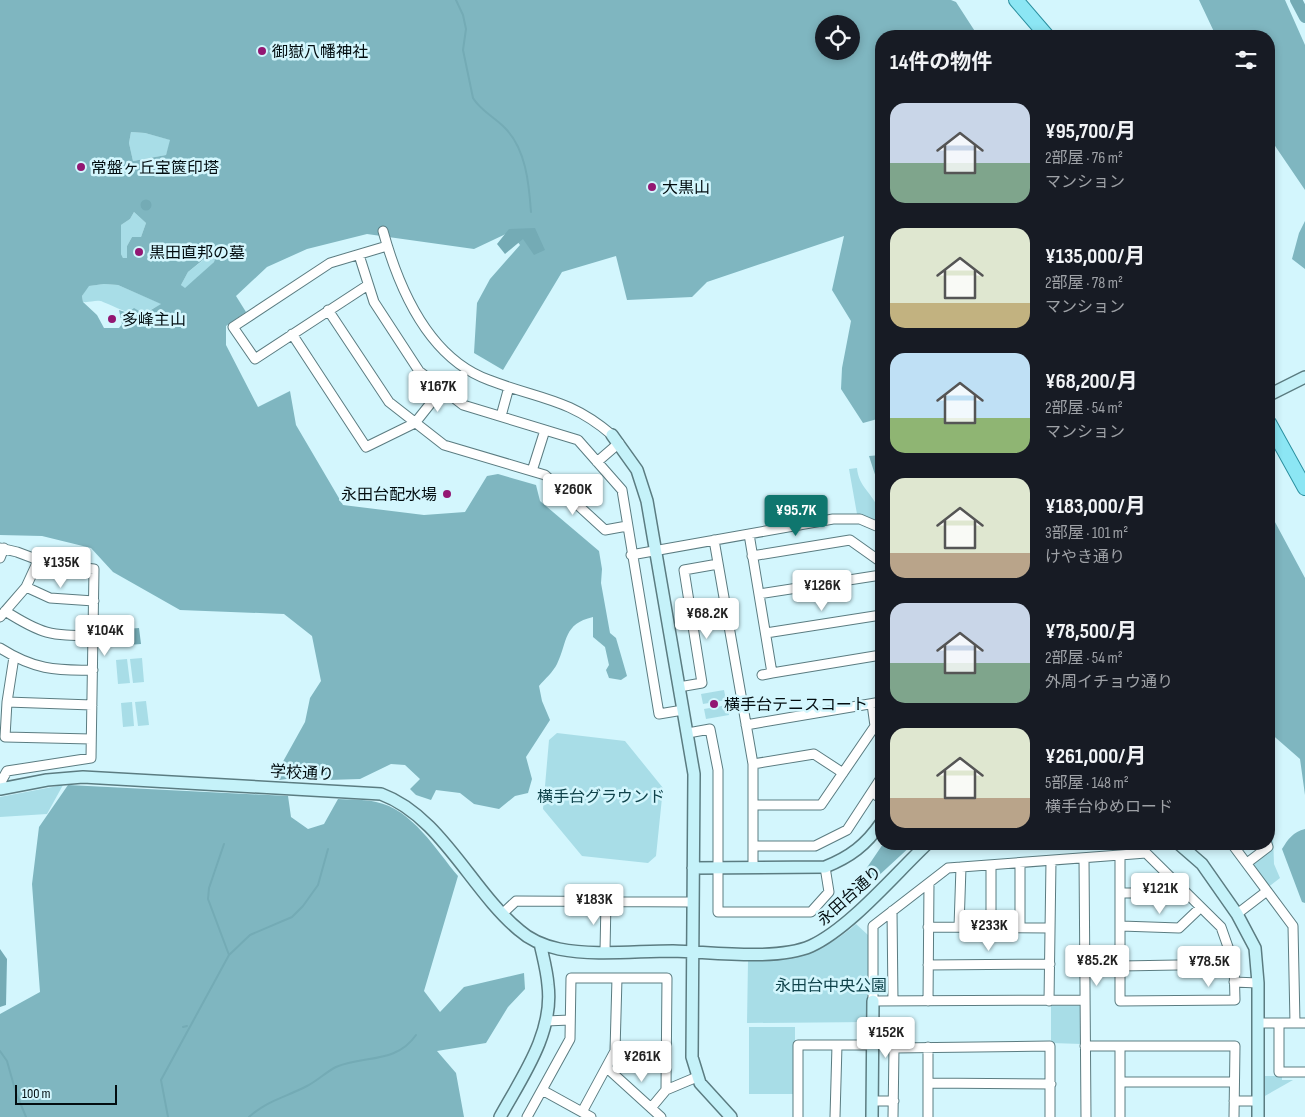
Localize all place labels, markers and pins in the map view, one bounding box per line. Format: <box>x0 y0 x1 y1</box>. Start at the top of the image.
place label: 御嶽八幡神社 <box>272 43 368 62</box>
marker: 御嶽八幡神社 <box>256 45 268 57</box>
place label: 常盤ヶ丘宝篋印塔 <box>91 159 219 178</box>
marker: 常盤ヶ丘宝篋印塔 <box>75 161 87 173</box>
place label: 大黒山 <box>662 179 710 198</box>
marker: 大黒山 <box>646 181 658 193</box>
place label: 黒田直邦の墓 <box>149 244 245 263</box>
marker: 黒田直邦の墓 <box>133 246 145 258</box>
place label: 多峰主山 <box>122 311 186 330</box>
marker: 多峰主山 <box>106 313 118 325</box>
pin: ¥167K <box>403 370 473 413</box>
pin: ¥260K <box>538 474 608 516</box>
place label: 永田台配水場 <box>341 486 437 505</box>
marker: 永田台配水場 <box>441 488 453 500</box>
pin: ¥95.7K <box>755 494 837 537</box>
pin: ¥135K <box>26 546 96 589</box>
pin: ¥126K <box>787 570 857 612</box>
pin: ¥68.2K <box>666 598 748 640</box>
pin: ¥104K <box>70 614 140 657</box>
place label: 横手台テニスコート <box>724 696 868 715</box>
marker: 横手台テニスコート <box>708 698 720 710</box>
pin: ¥121K <box>1125 872 1195 915</box>
pin: ¥183K <box>559 884 629 926</box>
pin: ¥233K <box>954 910 1024 952</box>
pin: ¥85.2K <box>1056 944 1138 987</box>
pin: ¥78.5K <box>1168 946 1250 988</box>
pin: ¥152K <box>851 1016 921 1059</box>
pin: ¥261K <box>607 1040 677 1083</box>

